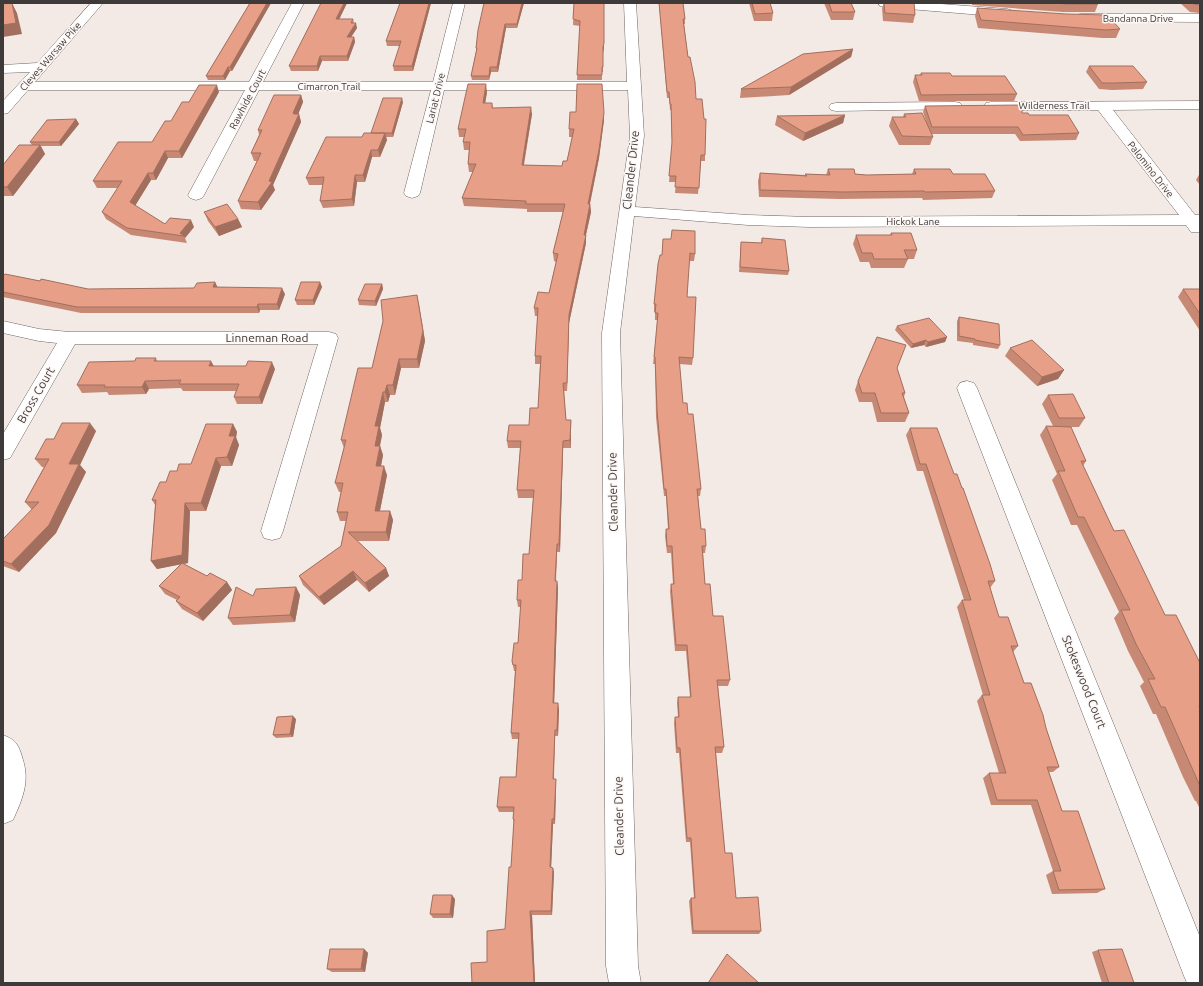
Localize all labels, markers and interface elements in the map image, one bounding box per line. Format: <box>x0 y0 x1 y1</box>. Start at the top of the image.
street label: Bandanna Drive <box>1103 13 1173 24</box>
street label: Cleves Warsaw Pike <box>17 20 83 93</box>
street label: Rawhide Court <box>227 67 268 131</box>
street label: Lariat Drive <box>424 72 447 124</box>
street label: Cimarron Trail <box>298 81 361 92</box>
street label: Wilderness Trail <box>1018 100 1090 111</box>
street label: Cleander Drive <box>620 130 641 210</box>
street label: Palomino Drive <box>1125 139 1176 200</box>
street label: Hickok Lane <box>886 216 940 227</box>
street label: Linneman Road <box>225 331 309 344</box>
street label: Bross Court <box>14 364 57 425</box>
street label: Cleander Drive <box>605 452 620 532</box>
street label: Stokeswood Court <box>1060 633 1109 731</box>
street label: Cleander Drive <box>611 776 626 856</box>

